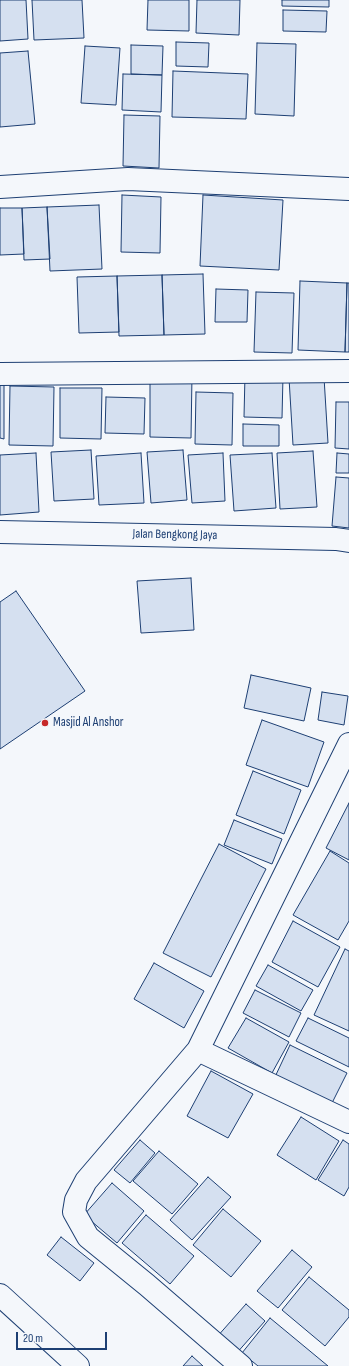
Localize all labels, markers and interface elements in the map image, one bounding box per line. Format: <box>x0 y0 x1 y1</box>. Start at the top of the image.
street label: Jalan Bengkong Jaya <box>132 526 218 544</box>
place label: Masjid Al Anshor <box>53 715 124 731</box>
marker: Masjid Al Anshor <box>40 718 50 728</box>
scale bar <box>18 1324 109 1350</box>
text: 20 m <box>23 1331 43 1346</box>

